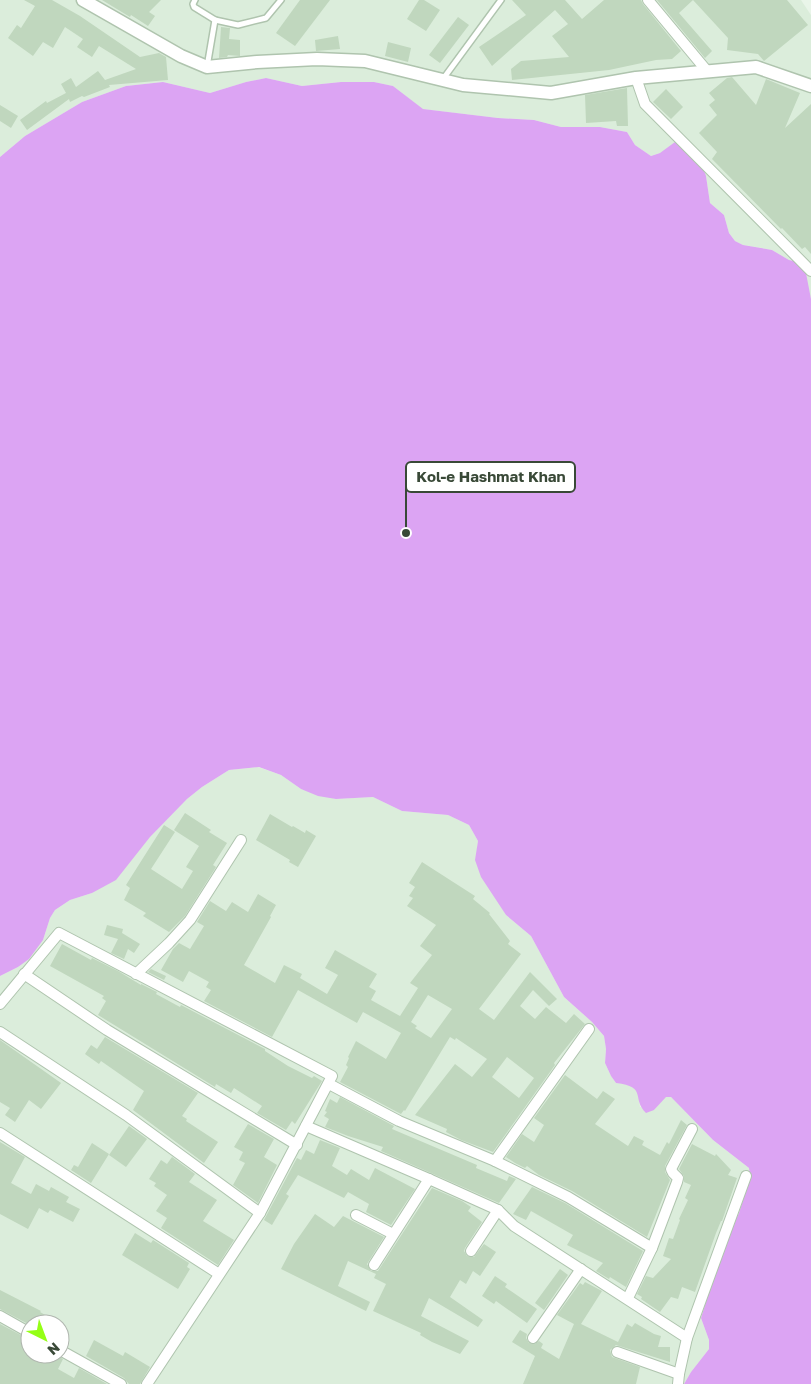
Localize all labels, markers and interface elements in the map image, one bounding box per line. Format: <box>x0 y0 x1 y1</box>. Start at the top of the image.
callout: Kol-e Hashmat Khan <box>406 462 575 492</box>
text: Kol-e Hashmat Khan <box>416 467 566 485</box>
north arrow <box>20 1314 70 1364</box>
text: N <box>44 1339 64 1359</box>

